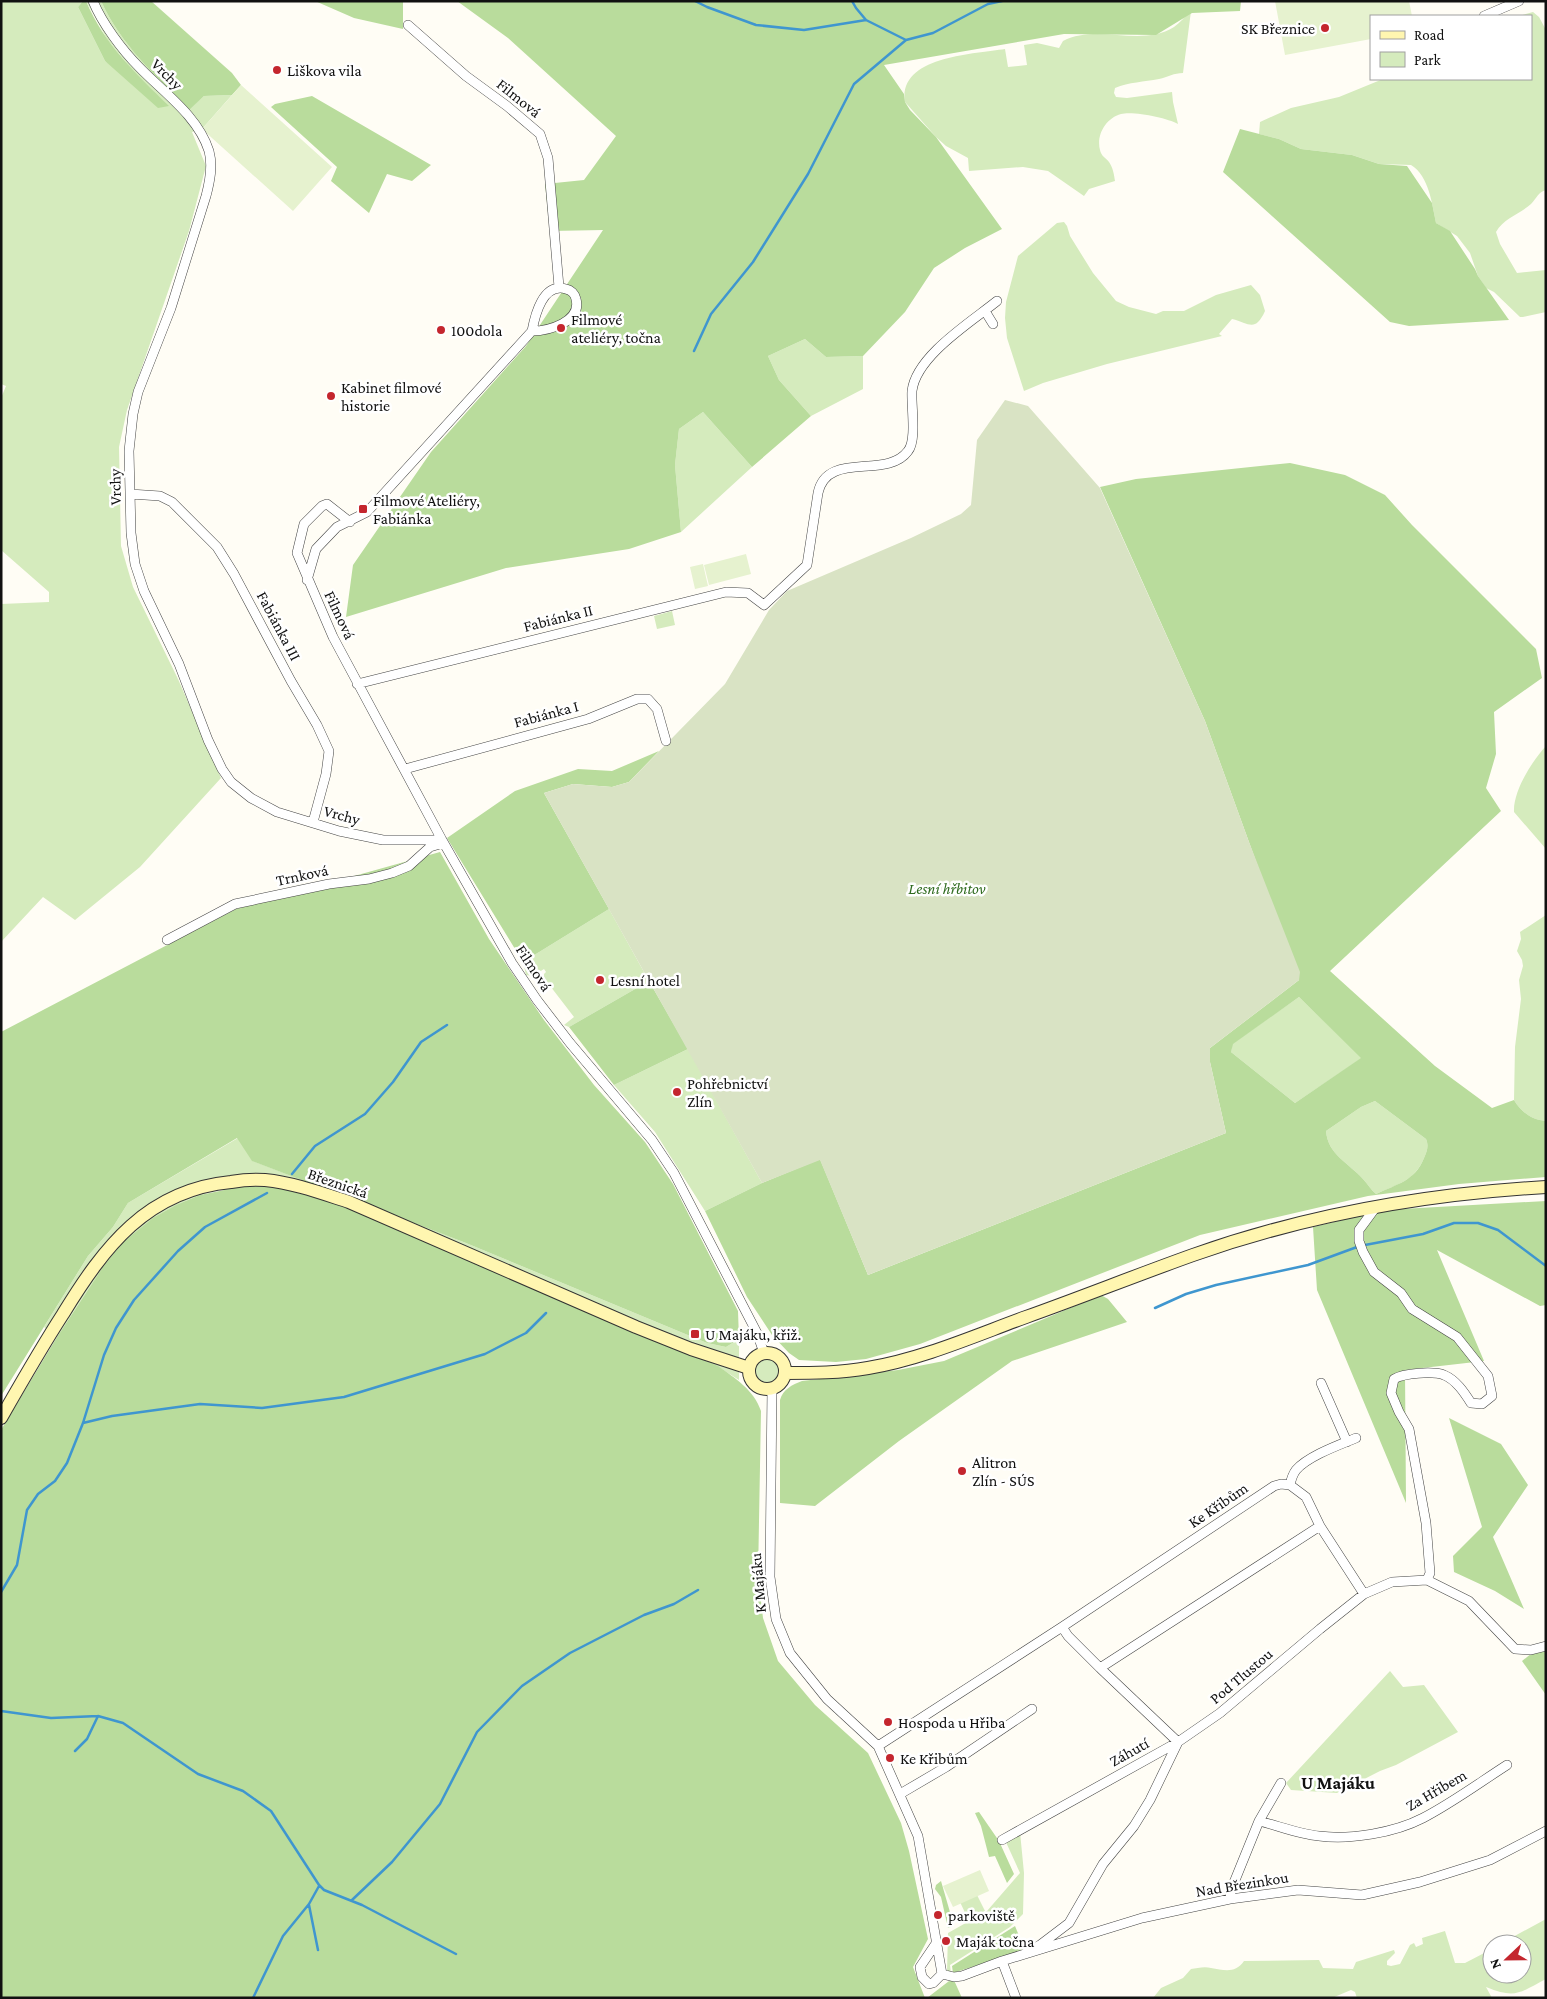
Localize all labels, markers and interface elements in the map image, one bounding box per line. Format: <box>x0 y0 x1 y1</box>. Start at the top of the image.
legend <box>1370 15 1532 80</box>
place label: SK Březnice <box>1241 20 1315 37</box>
marker: SK Březnice <box>1319 22 1331 34</box>
text: Road <box>1414 27 1445 43</box>
text: Park <box>1414 52 1441 68</box>
street label: Vrchy <box>147 55 186 94</box>
place label: Liškova vila <box>287 62 362 79</box>
marker: Liškova vila <box>271 64 283 76</box>
street label: Filmová <box>494 75 545 121</box>
place label: Filmové ateliéry, točna <box>571 311 662 347</box>
place label: 100dola <box>451 322 503 339</box>
marker: Filmové ateliéry, točna <box>555 322 567 334</box>
marker: 100dola <box>435 324 447 336</box>
place label: Kabinet filmové historie <box>341 379 442 414</box>
marker: Kabinet filmové historie <box>325 390 337 402</box>
street label: Vrchy <box>106 468 125 506</box>
place label: Filmové Ateliéry, Fabiánka <box>373 492 480 527</box>
marker: Filmové Ateliéry, Fabiánka <box>357 503 369 515</box>
street label: Filmová <box>321 588 359 643</box>
street label: Fabiánka III <box>254 589 304 664</box>
street label: Fabiánka II <box>521 601 595 635</box>
street label: Fabiánka I <box>512 697 580 731</box>
street label: Vrchy <box>322 802 363 829</box>
street label: Trnková <box>274 861 330 889</box>
park label: Lesní hřbitov <box>908 880 986 897</box>
street label: Filmová <box>513 942 556 995</box>
place label: Lesní hotel <box>610 972 680 989</box>
marker: Lesní hotel <box>594 974 606 986</box>
place label: Pohřebnictví Zlín <box>687 1075 769 1110</box>
marker: Pohřebnictví Zlín <box>671 1086 683 1098</box>
street label: Březnická <box>306 1165 371 1201</box>
place label: U Majáku, křiž. <box>705 1326 801 1344</box>
marker: U Majáku, křiž. <box>689 1328 701 1340</box>
place label: Alitron Zlín - SÚS <box>972 1454 1034 1489</box>
marker: Alitron Zlín - SÚS <box>956 1465 968 1477</box>
street label: Ke Křibům <box>1185 1479 1251 1531</box>
street label: K Majáku <box>747 1552 770 1614</box>
street label: Pod Tlustou <box>1206 1645 1276 1707</box>
place label: Hospoda u Hřiba <box>898 1714 1006 1732</box>
marker: Hospoda u Hřiba <box>882 1716 894 1728</box>
street label: Záhutí <box>1106 1734 1152 1770</box>
place label: Ke Křibům <box>900 1750 968 1767</box>
marker: Ke Křibům <box>884 1752 896 1764</box>
street label: Za Hřibem <box>1403 1766 1469 1814</box>
district label: U Majáku <box>1301 1773 1376 1794</box>
street label: Nad Březinkou <box>1194 1868 1290 1900</box>
place label: parkoviště <box>948 1907 1015 1925</box>
marker: parkoviště <box>932 1909 944 1921</box>
place label: Maják točna <box>956 1933 1035 1951</box>
north arrow <box>1482 1934 1532 1984</box>
marker: Maják točna <box>940 1935 952 1947</box>
text: N <box>1486 1956 1504 1971</box>

